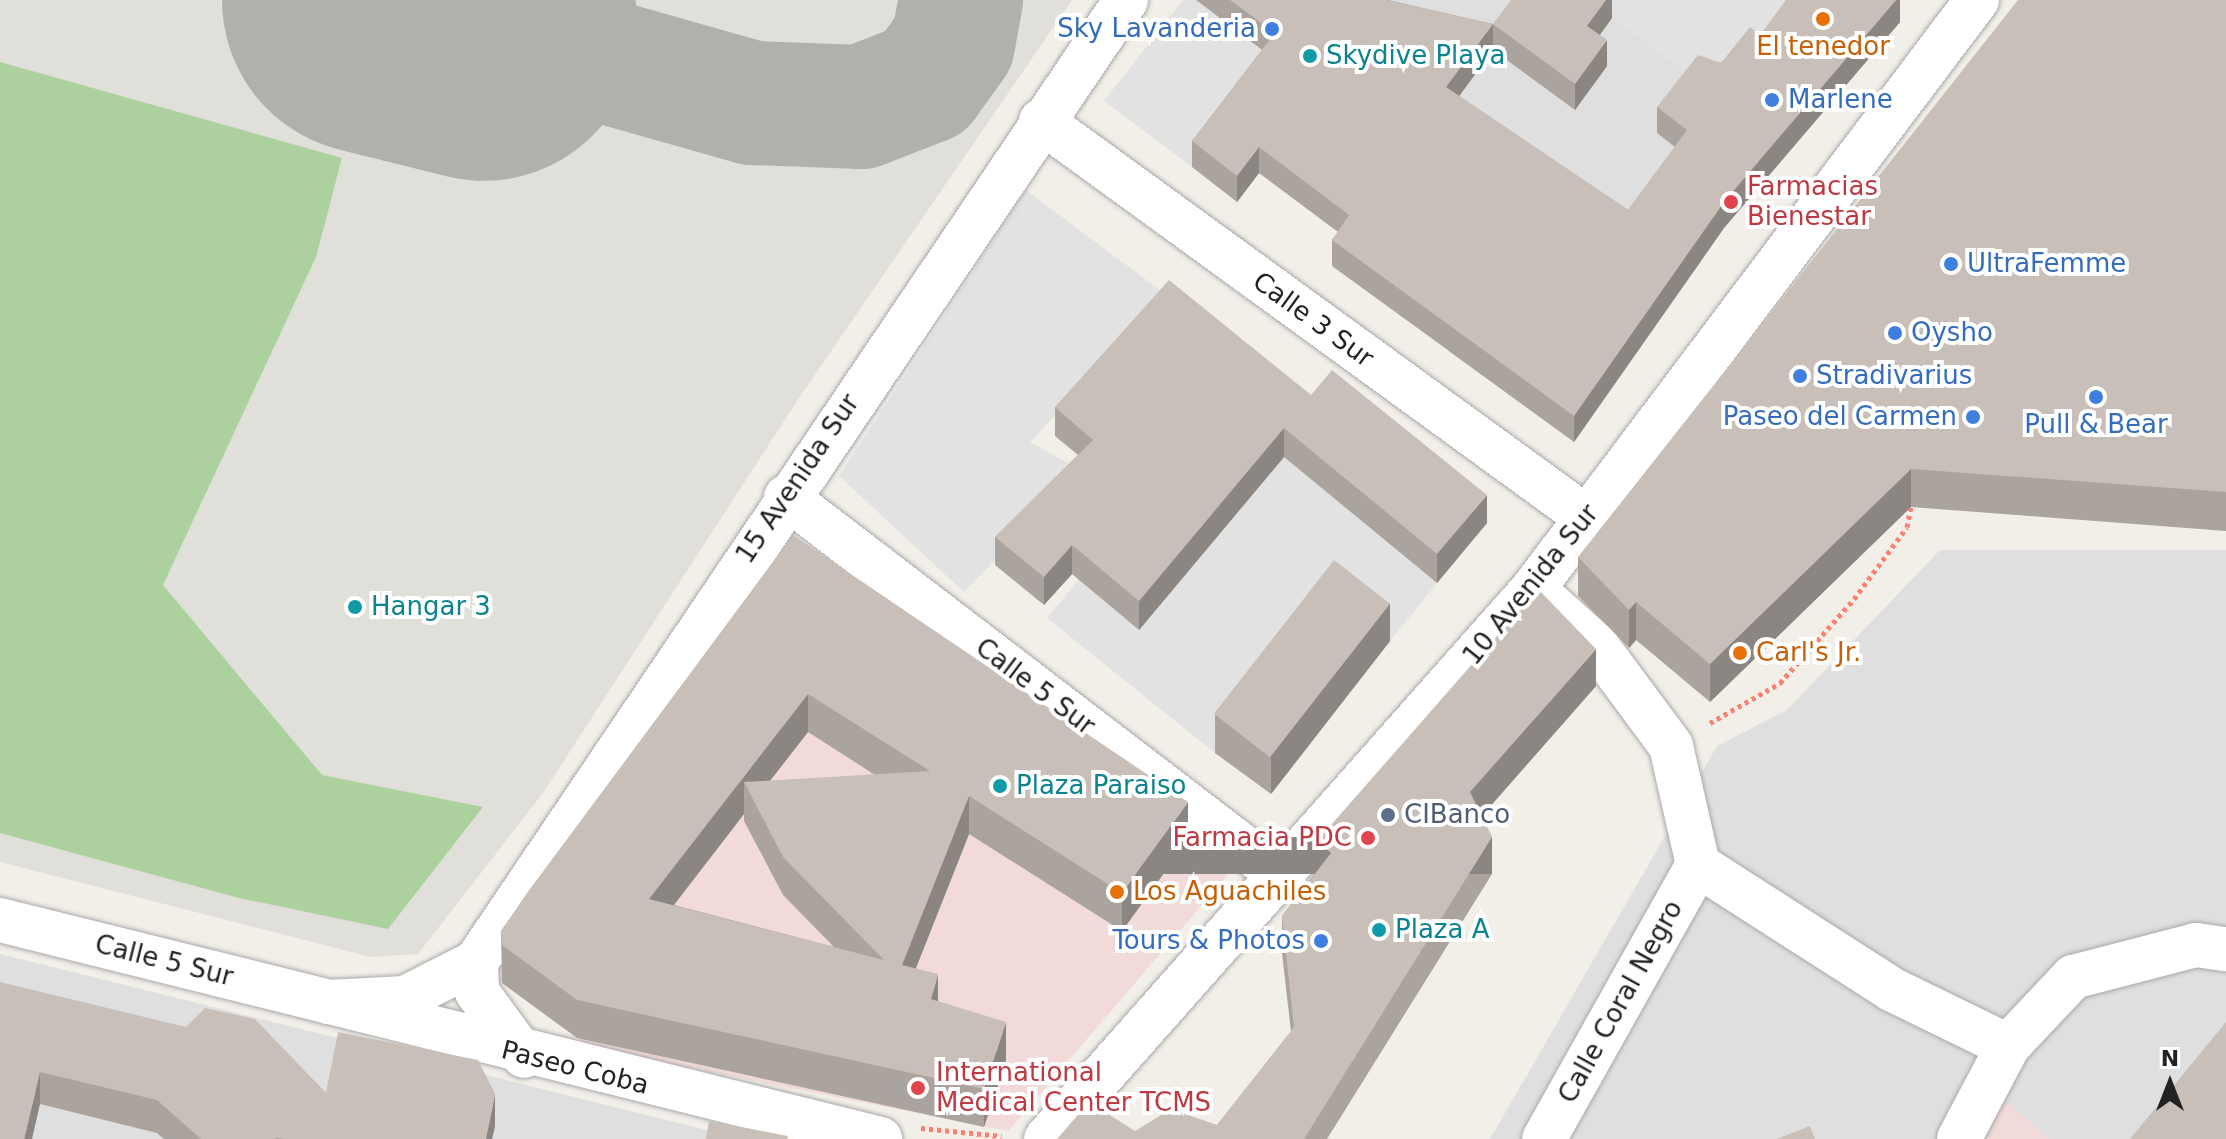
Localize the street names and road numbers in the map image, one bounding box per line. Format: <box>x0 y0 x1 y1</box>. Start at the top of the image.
street label: Calle 3 Sur <box>1247 266 1379 374</box>
street label: 15 Avenida Sur <box>730 389 866 569</box>
street label: 10 Avenida Sur <box>1457 499 1605 671</box>
street label: Calle 5 Sur <box>969 632 1101 742</box>
street label: Calle Coral Negro <box>1552 895 1690 1109</box>
street label: Calle 5 Sur <box>92 929 236 993</box>
street label: Paseo Coba <box>498 1035 652 1101</box>

